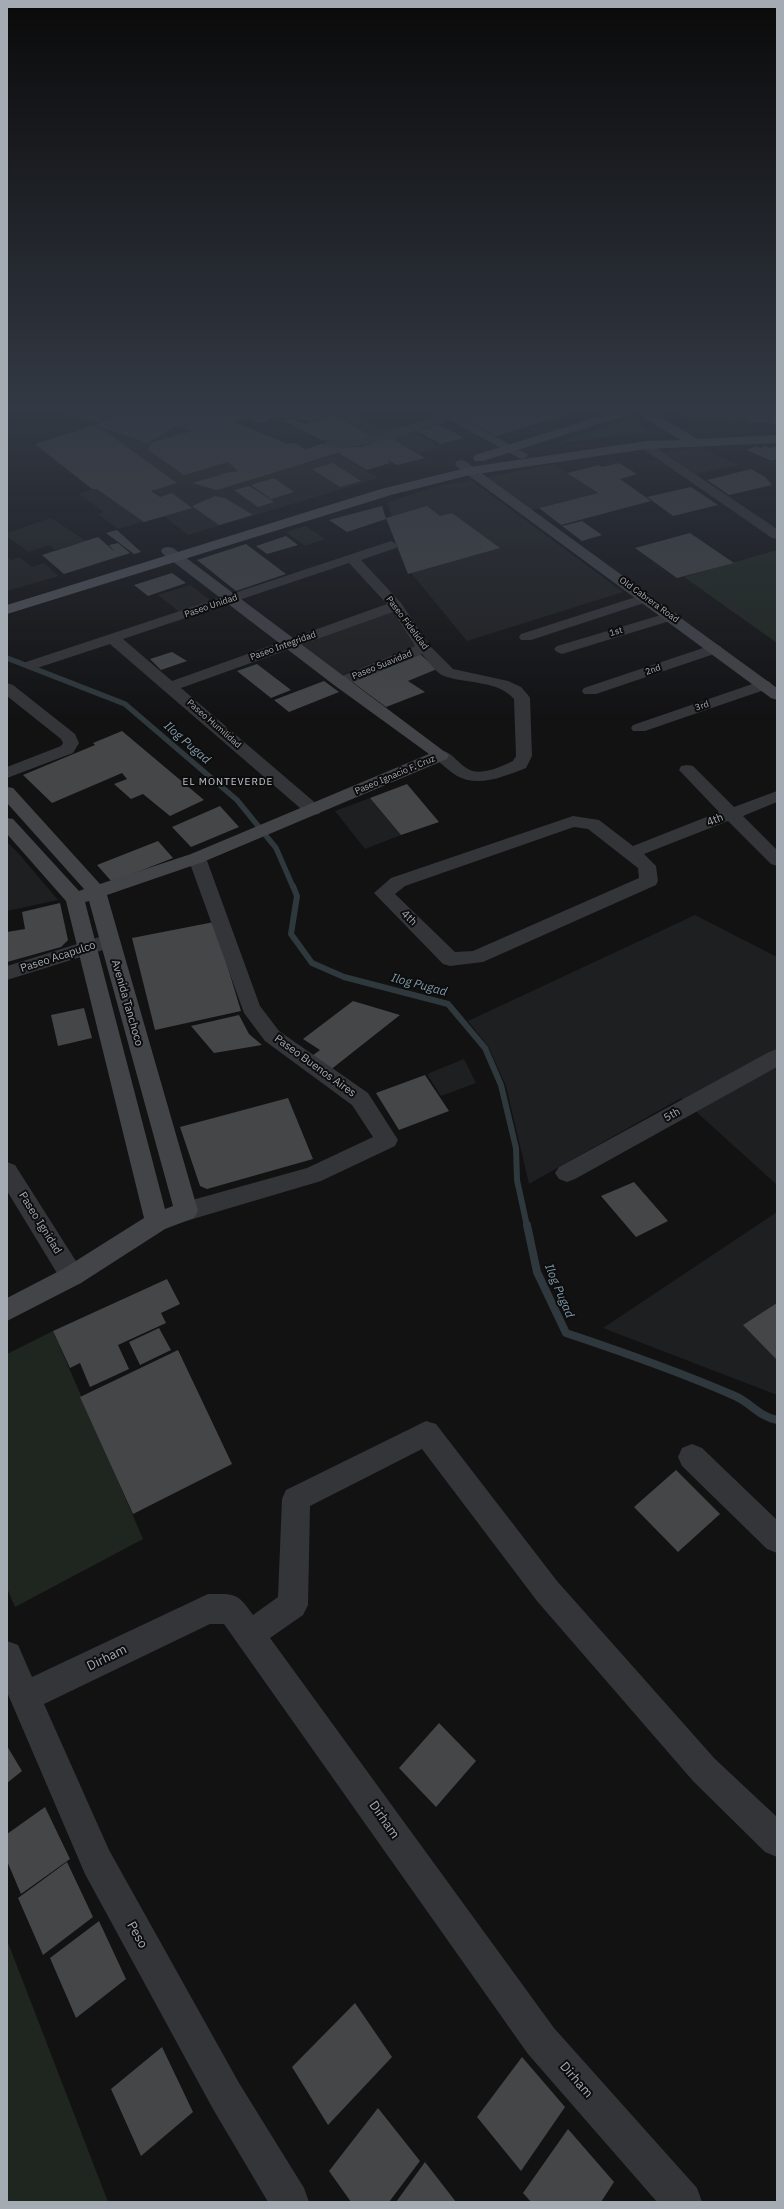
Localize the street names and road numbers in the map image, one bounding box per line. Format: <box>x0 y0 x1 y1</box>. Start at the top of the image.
street label: Old Cabrera Road <box>617 575 681 625</box>
street label: Paseo Unidad <box>183 592 239 620</box>
street label: Paseo Fidelidad <box>383 594 431 652</box>
street label: 1st <box>608 625 624 639</box>
street label: Paseo Integridad <box>249 629 317 663</box>
street label: Paseo Suavidad <box>350 648 414 682</box>
street label: 2nd <box>644 662 662 678</box>
street label: Paseo Humilidad <box>185 698 243 750</box>
street label: 3rd <box>694 699 710 713</box>
street label: Paseo Ignacio F. Cruz <box>353 753 437 797</box>
street label: 4th <box>705 811 725 829</box>
street label: 4th <box>398 907 420 929</box>
street label: Paseo Acapulco <box>19 939 97 975</box>
street label: Avenida Tanchoco <box>108 958 146 1048</box>
street label: Paseo Buenos Aires <box>272 1032 358 1100</box>
street label: 5th <box>661 1105 683 1125</box>
street label: Paseo Ignidad <box>16 1190 64 1256</box>
street label: Dirham <box>85 1642 129 1674</box>
street label: Dirham <box>365 1798 403 1842</box>
street label: Peso <box>123 1919 151 1951</box>
street label: Dirham <box>556 2059 596 2101</box>

